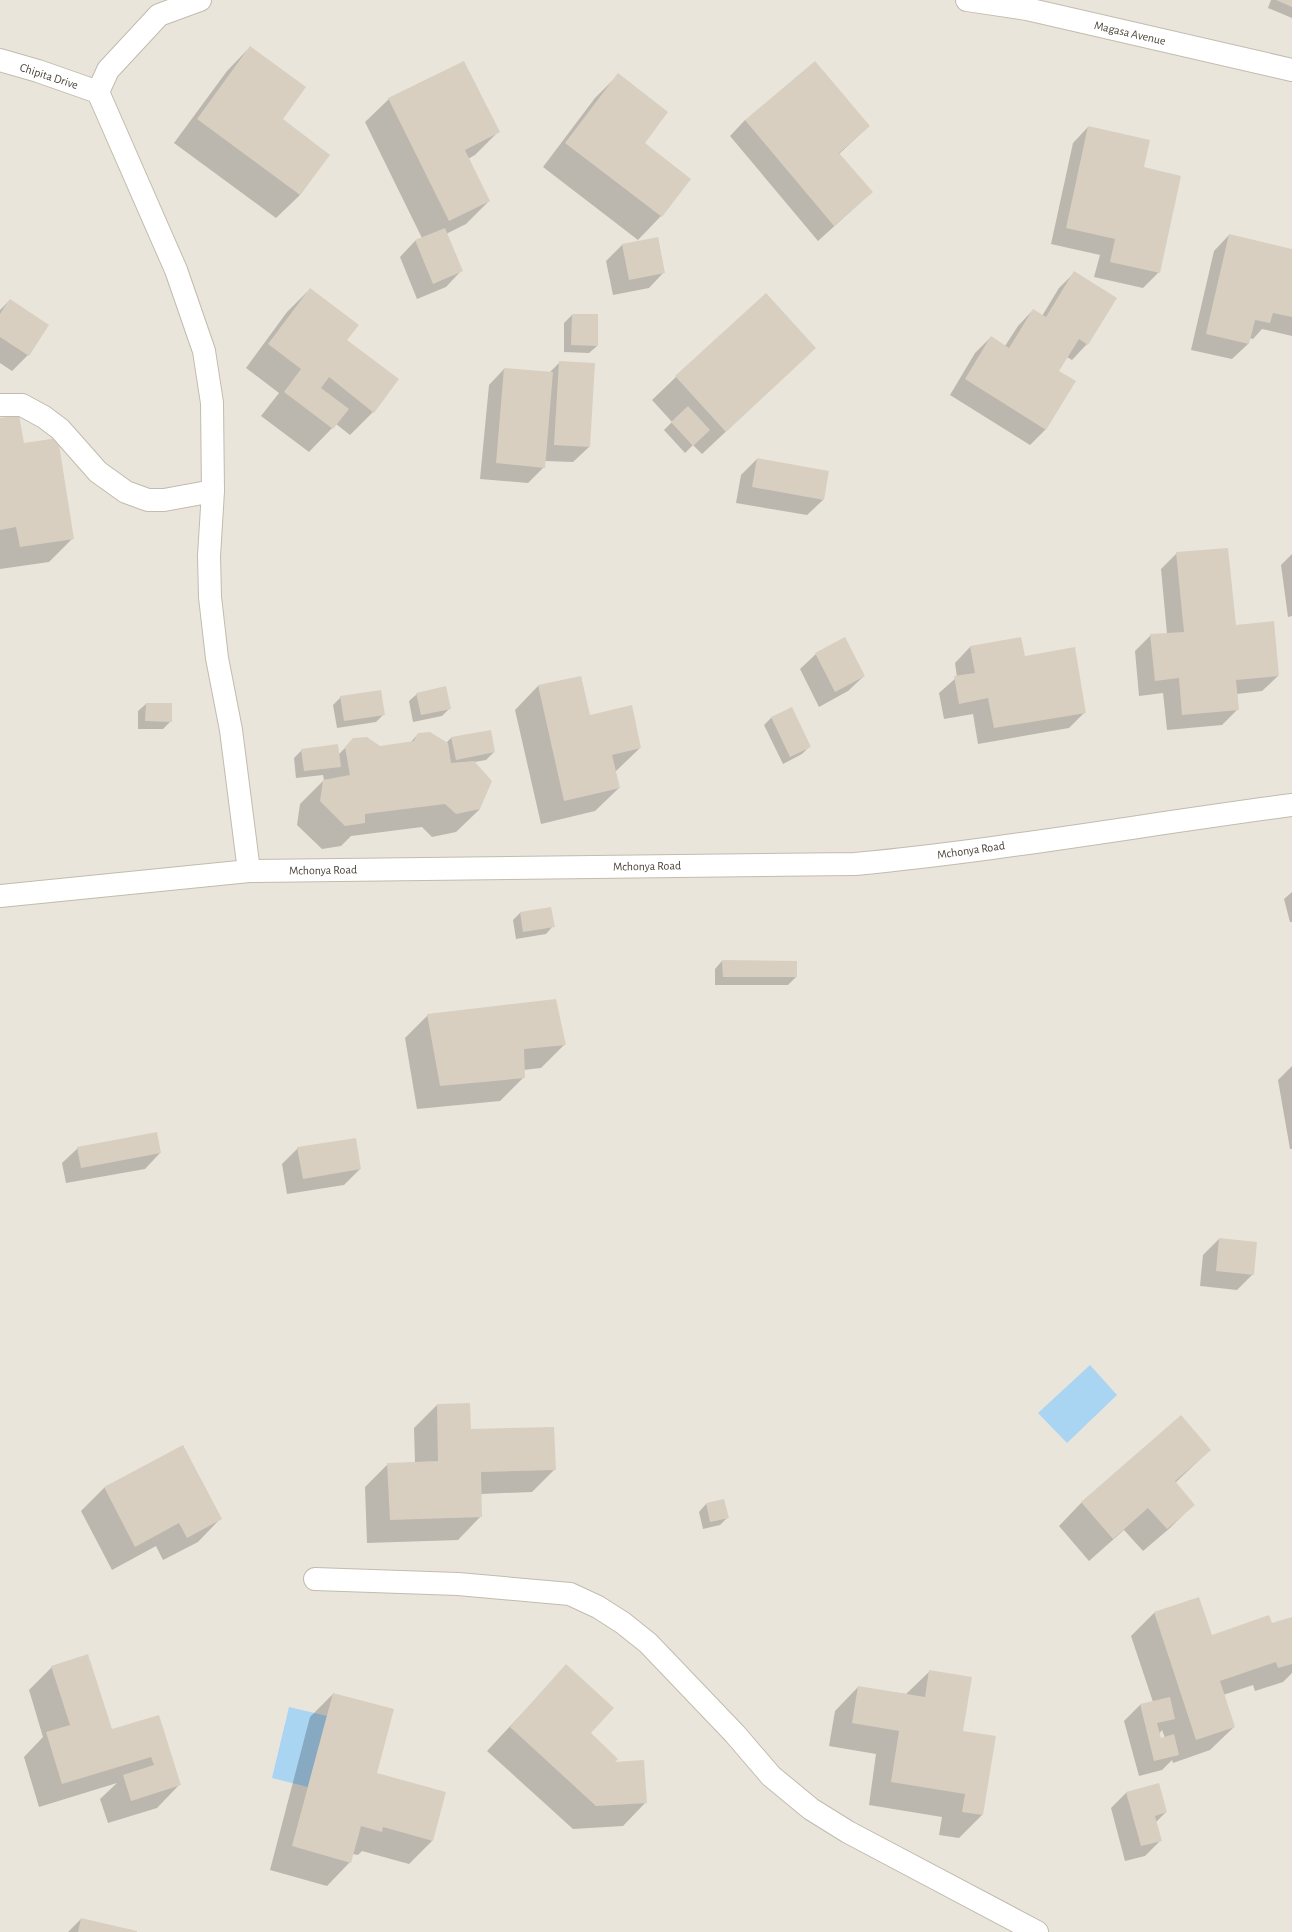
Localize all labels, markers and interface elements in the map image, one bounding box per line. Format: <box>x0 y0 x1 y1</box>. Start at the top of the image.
street label: Magasa Avenue <box>1093 19 1167 47</box>
street label: Chipita Drive <box>18 61 80 91</box>
street label: Mchonya Road <box>936 839 1006 862</box>
street label: Mchonya Road <box>613 859 681 874</box>
street label: Mchonya Road <box>289 863 357 878</box>

